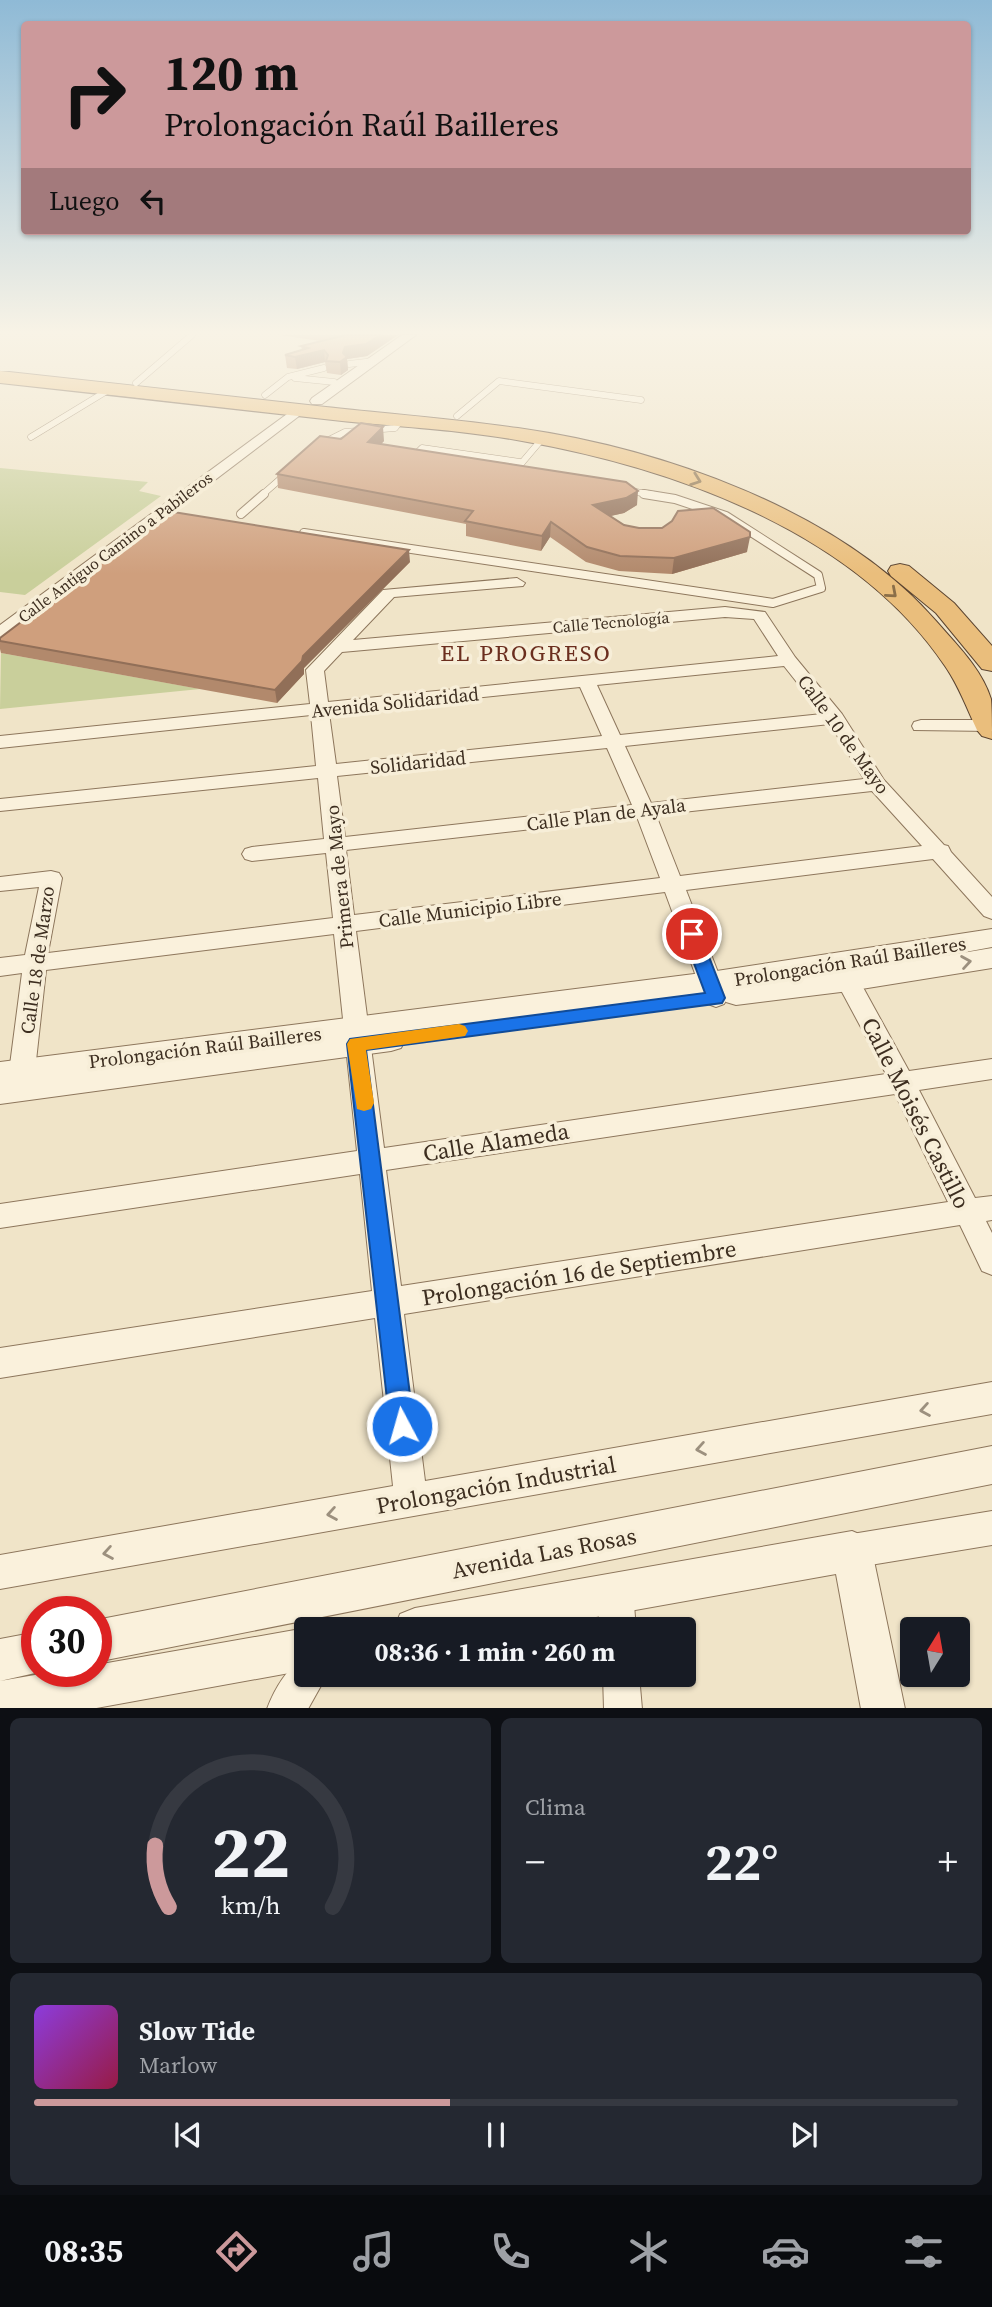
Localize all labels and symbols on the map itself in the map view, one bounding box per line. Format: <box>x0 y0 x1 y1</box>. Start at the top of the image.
street label: Calle Antiguo Camino a Pabileros <box>13 467 217 627</box>
one-way arrow <box>689 471 701 485</box>
one-way arrow <box>883 585 896 597</box>
street label: Calle Tecnología <box>552 606 671 638</box>
district label: EL PROGRESO <box>440 637 612 669</box>
street label: Calle 10 de Mayo <box>792 669 896 799</box>
street label: Avenida Solidaridad <box>310 680 480 724</box>
street label: Solidaridad <box>369 744 467 780</box>
street label: Calle Plan de Ayala <box>525 791 687 837</box>
street label: Primera de Mayo <box>319 804 359 950</box>
street label: Calle 18 de Marzo <box>14 884 60 1036</box>
street label: Calle Municipio Libre <box>377 885 563 933</box>
pin <box>662 904 722 964</box>
street label: Prolongación Raúl Bailleres <box>732 930 968 992</box>
one-way arrow <box>960 955 972 970</box>
street label: Calle Moisés Castillo <box>854 1012 978 1214</box>
street label: Prolongación Raúl Bailleres <box>87 1020 323 1074</box>
street label: Calle Alameda <box>421 1115 572 1169</box>
street label: Prolongación 16 de Septiembre <box>419 1232 739 1314</box>
position arrow <box>365 1389 439 1463</box>
one-way arrow <box>919 1402 931 1417</box>
one-way arrow <box>695 1441 707 1456</box>
street label: Prolongación Industrial <box>374 1448 619 1522</box>
one-way arrow <box>326 1505 338 1520</box>
street label: Avenida Las Rosas <box>449 1519 639 1587</box>
one-way arrow <box>102 1545 114 1560</box>
speed limit sign: 30 <box>21 1596 112 1687</box>
north arrow <box>900 1617 970 1687</box>

